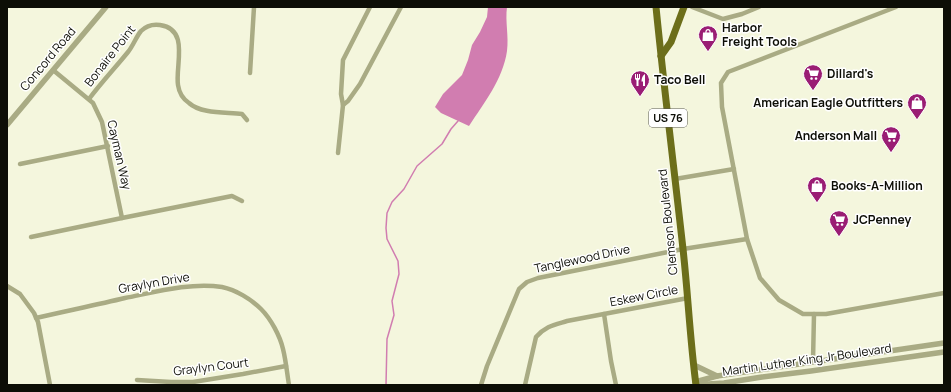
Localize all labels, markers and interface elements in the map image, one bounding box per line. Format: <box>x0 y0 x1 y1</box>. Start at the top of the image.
place label: Harbor Freight Tools <box>722 19 798 50</box>
street label: Bonaire Point <box>80 21 139 90</box>
street label: Concord Road <box>16 23 79 94</box>
shop icon: Harbor Freight Tools <box>697 24 719 52</box>
supermarket icon: Dillard's <box>802 63 824 91</box>
place label: Dillard's <box>827 65 874 82</box>
restaurant icon: Taco Bell <box>629 69 651 97</box>
place label: Taco Bell <box>654 71 705 88</box>
shop icon: American Eagle Outfitters <box>906 92 928 120</box>
place label: American Eagle Outfitters <box>753 94 903 111</box>
road number: US 76 <box>649 109 687 127</box>
street label: Cayman Way <box>103 118 136 192</box>
supermarket icon: Anderson Mall <box>880 125 902 153</box>
place label: Anderson Mall <box>795 127 877 144</box>
street label: Clemson Boulevard <box>653 168 682 276</box>
shop icon: Books-A-Million <box>806 175 828 203</box>
place label: Books-A-Million <box>831 177 923 194</box>
supermarket icon: JCPenney <box>828 209 850 237</box>
place label: JCPenney <box>853 211 911 228</box>
street label: Tanglewood Drive <box>532 240 631 277</box>
street label: Graylyn Drive <box>117 268 191 297</box>
street label: Eskew Circle <box>608 281 680 310</box>
street label: Martin Luther King Jr Boulevard <box>721 339 893 380</box>
street label: Graylyn Court <box>172 353 250 380</box>

